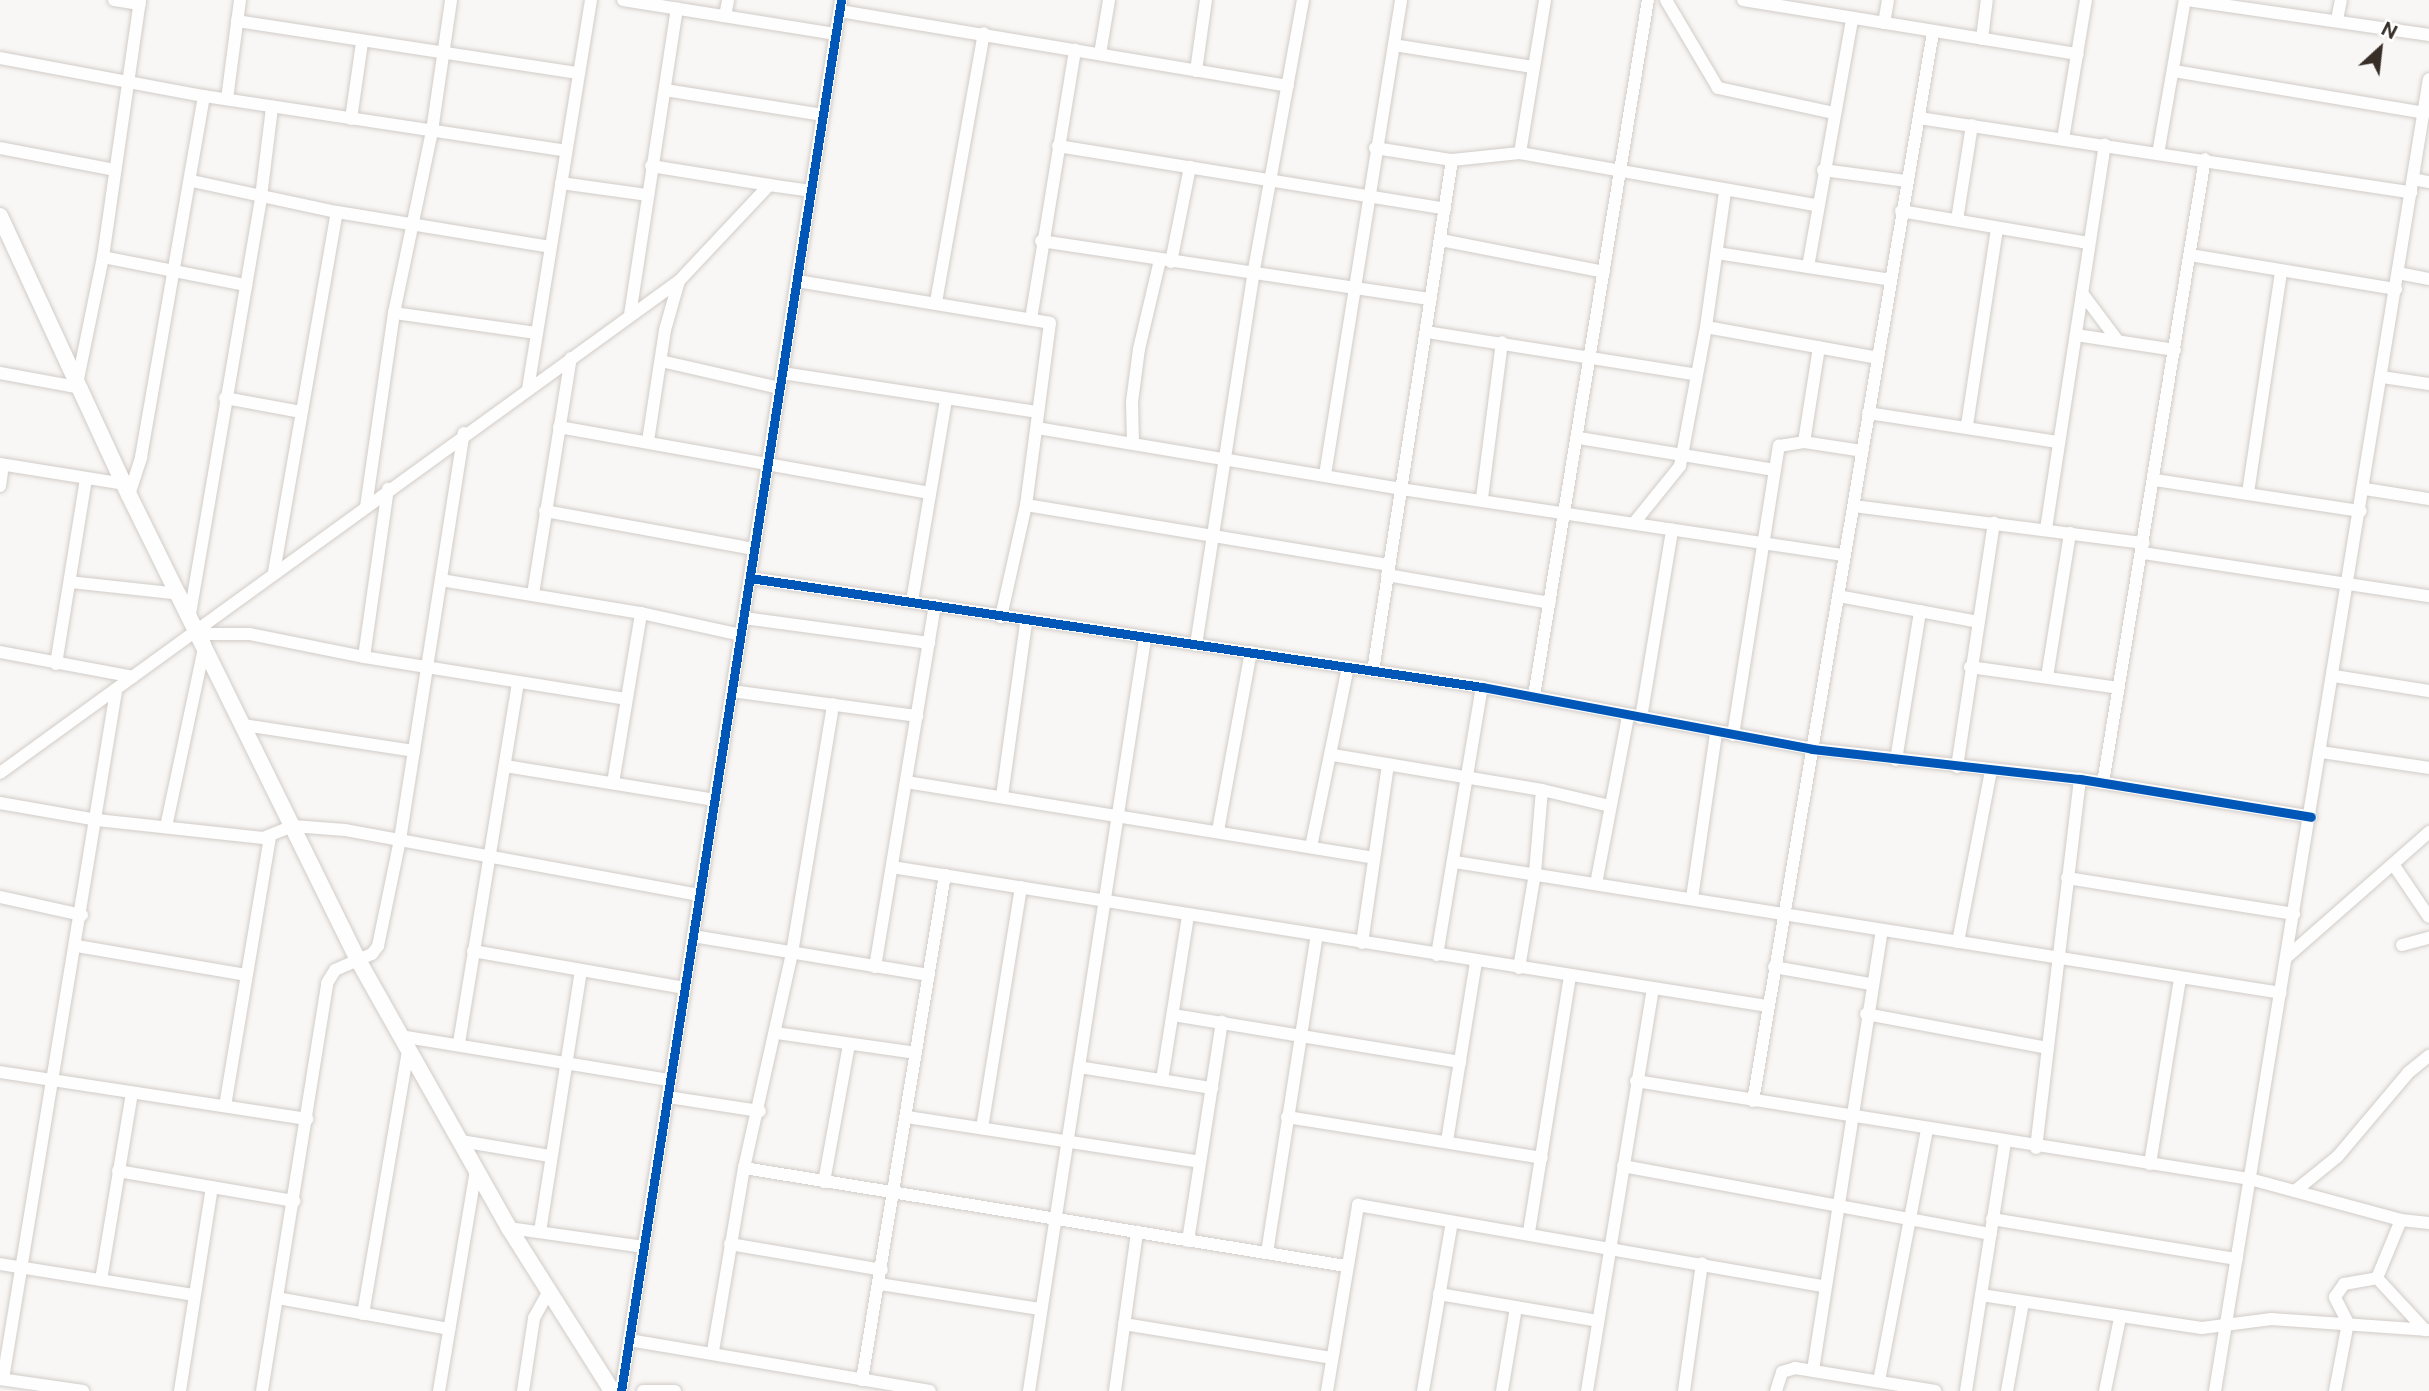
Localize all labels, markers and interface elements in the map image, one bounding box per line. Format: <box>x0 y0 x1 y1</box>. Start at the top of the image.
north arrow <box>2345 14 2415 84</box>
text: N <box>2378 17 2401 43</box>

